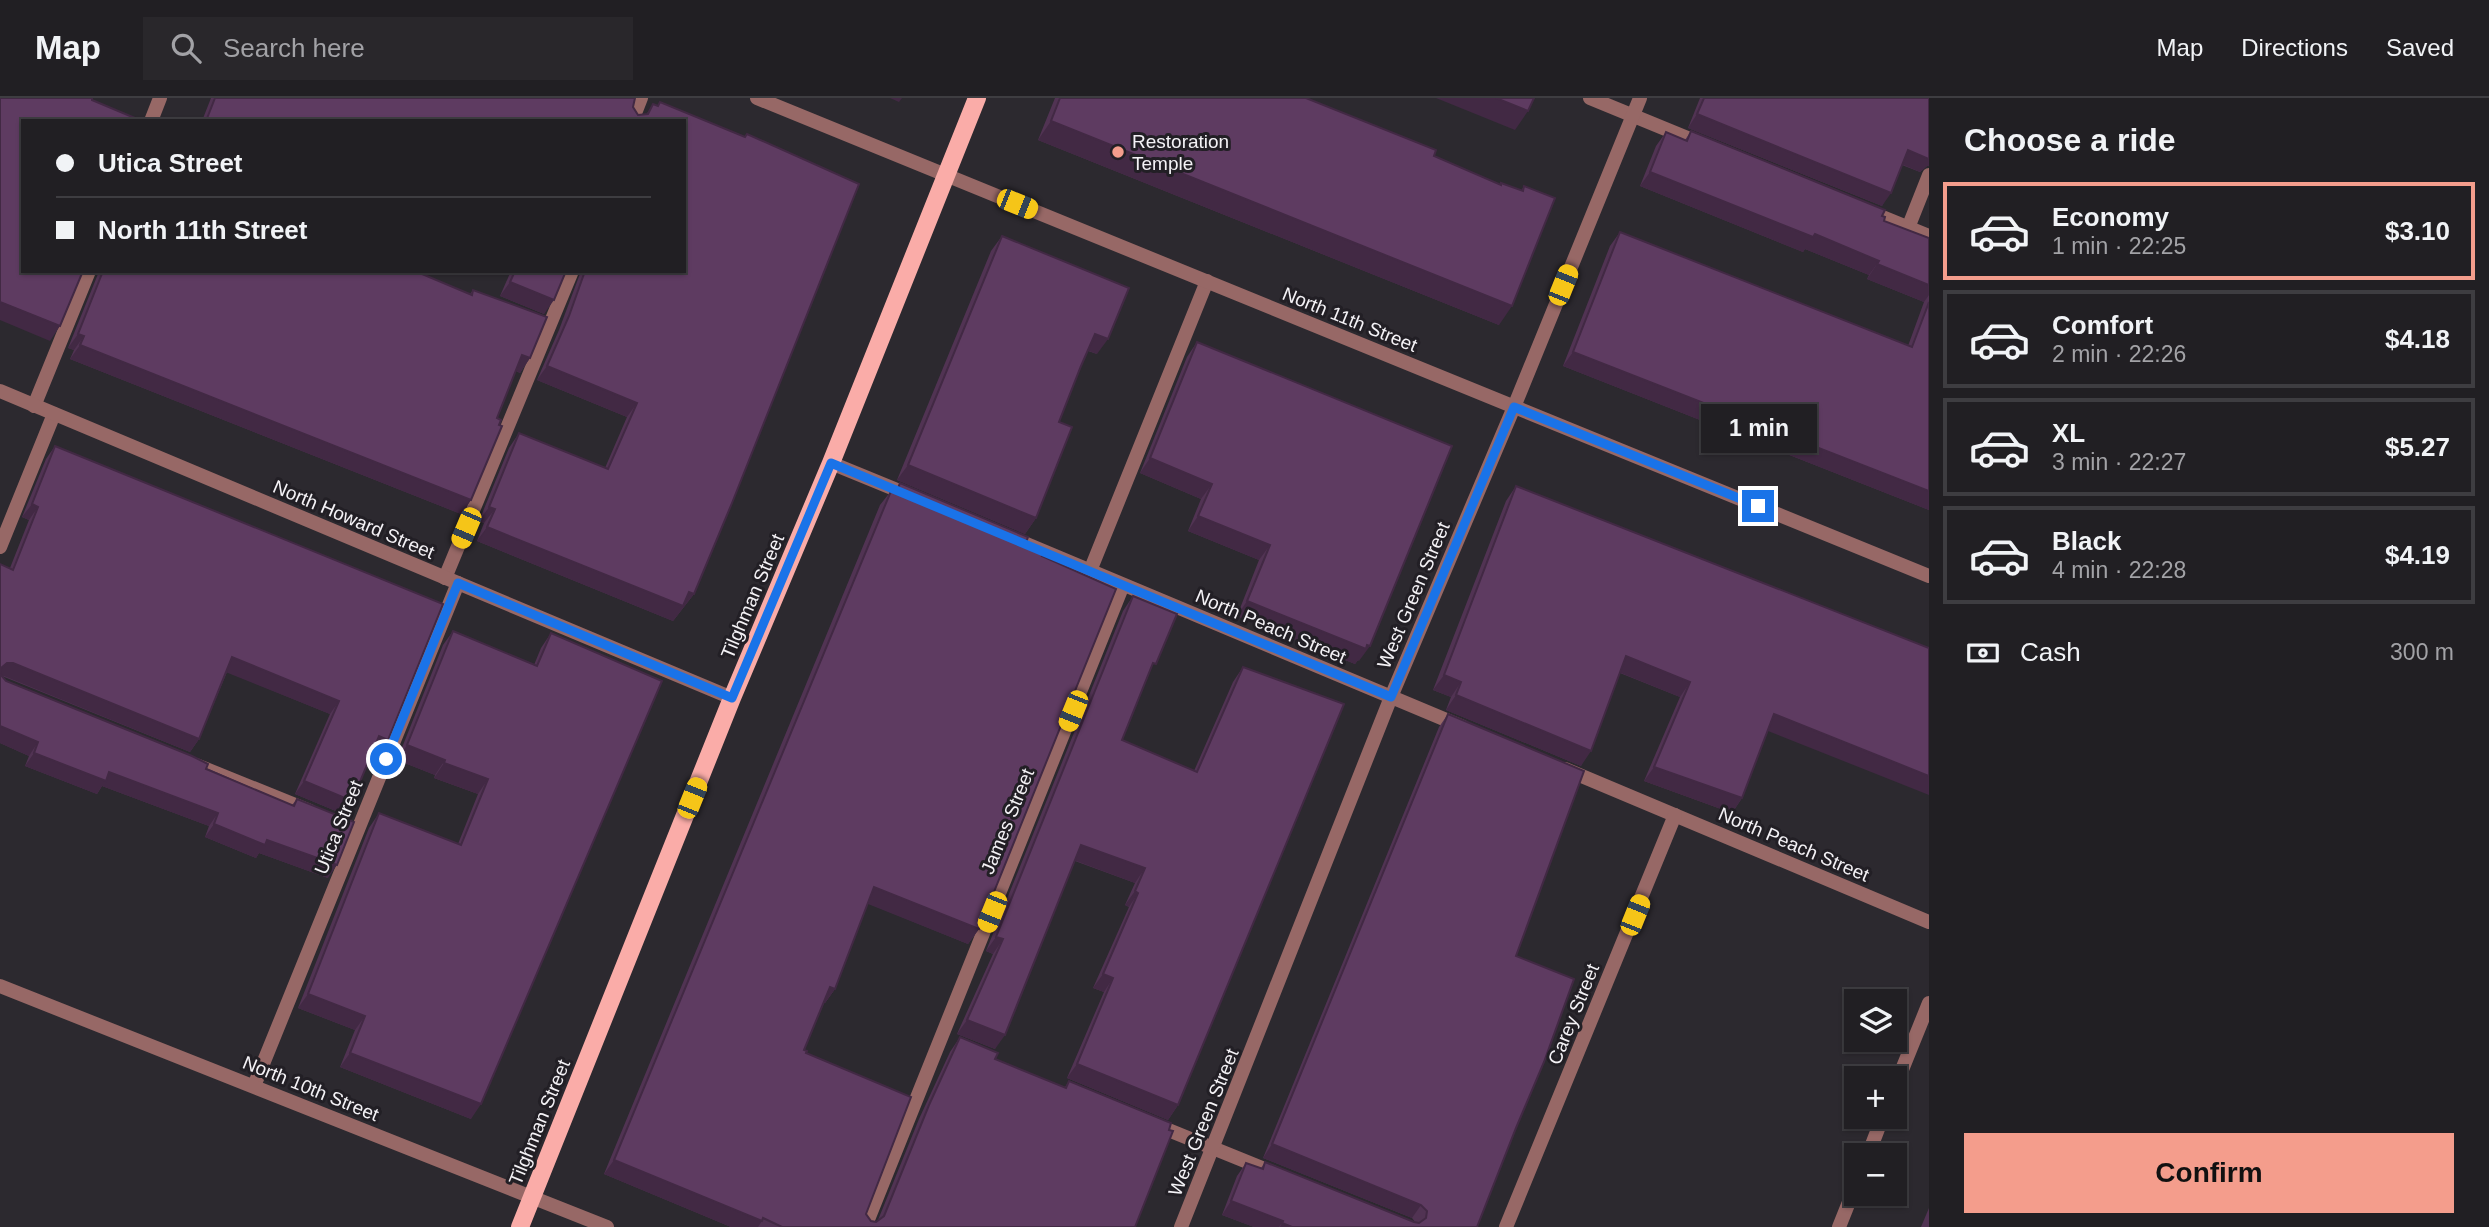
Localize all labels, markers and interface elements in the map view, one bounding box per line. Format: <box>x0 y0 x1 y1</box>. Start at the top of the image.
search box <box>143 17 633 80</box>
text: Map <box>35 29 101 66</box>
icon: search <box>167 29 205 67</box>
text: Search here <box>223 33 365 63</box>
text: Map <box>2157 34 2203 61</box>
text: Directions <box>2241 34 2348 61</box>
text: Saved <box>2386 34 2454 61</box>
text: Choose a ride <box>1964 122 2176 158</box>
place label: Restoration Temple <box>1132 131 1229 174</box>
marker: Restoration Temple <box>1110 144 1126 160</box>
text: Utica Street <box>98 148 243 178</box>
car <box>994 186 1041 222</box>
icon: car <box>1968 200 2031 263</box>
text: Economy <box>2052 202 2169 232</box>
text: North 11th Street <box>98 215 308 245</box>
text: $3.10 <box>2385 216 2450 246</box>
text: 1 min · 22:25 <box>2052 233 2186 259</box>
car <box>1546 262 1581 308</box>
street label: North 11th Street <box>1279 283 1421 356</box>
icon: car <box>1968 308 2031 371</box>
text: Comfort <box>2052 310 2153 340</box>
text: $4.18 <box>2385 324 2450 354</box>
text: 2 min · 22:26 <box>2052 341 2186 367</box>
callout: 1 min <box>1700 404 1816 454</box>
text: 1 min <box>1729 415 1789 441</box>
icon: car <box>1968 416 2031 479</box>
text: XL <box>2052 418 2085 448</box>
text: $5.27 <box>2385 432 2450 462</box>
text: 3 min · 22:27 <box>2052 449 2186 475</box>
street label: North Howard Street <box>270 476 438 563</box>
route end <box>1742 490 1774 522</box>
car <box>449 505 484 551</box>
street label: West Green Street <box>1373 518 1454 672</box>
icon: car <box>1968 524 2031 587</box>
text: Black <box>2052 526 2121 556</box>
street label: Tilghman Street <box>717 530 788 662</box>
text: $4.19 <box>2385 540 2450 570</box>
text: 4 min · 22:28 <box>2052 557 2186 583</box>
street label: North Peach Street <box>1192 585 1350 668</box>
icon: cash <box>1964 634 2002 672</box>
text: Cash <box>2020 637 2081 667</box>
text: 300 m <box>2390 639 2454 665</box>
car <box>1056 688 1091 734</box>
route start <box>370 743 402 775</box>
street label: James Street <box>977 765 1038 877</box>
car <box>675 775 710 821</box>
street label: Utica Street <box>310 777 367 877</box>
street label: North Peach Street <box>1715 803 1873 886</box>
car <box>975 889 1010 935</box>
car <box>1618 892 1653 938</box>
street label: Carey Street <box>1544 960 1603 1068</box>
map controls <box>1844 989 1907 1206</box>
button: layers <box>1844 989 1907 1052</box>
street label: West Green Street <box>1164 1045 1243 1199</box>
street label: North 10th Street <box>240 1052 382 1126</box>
street label: Tilghman Street <box>505 1056 574 1188</box>
button: + <box>1844 1066 1907 1129</box>
button: Confirm <box>1964 1133 2454 1213</box>
button: − <box>1844 1143 1907 1206</box>

